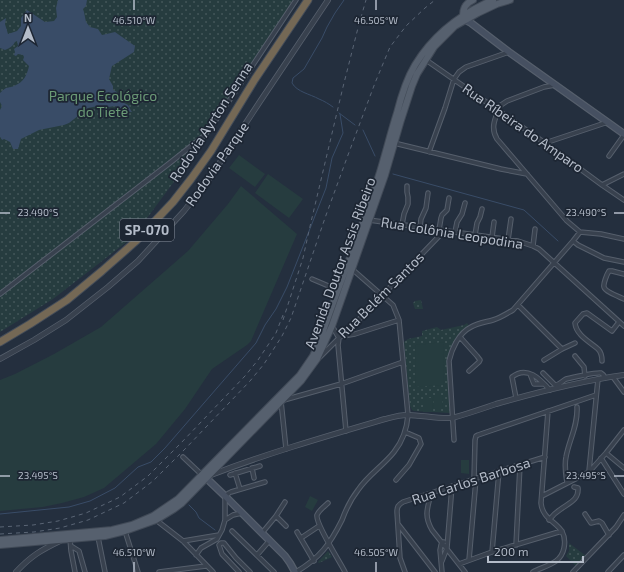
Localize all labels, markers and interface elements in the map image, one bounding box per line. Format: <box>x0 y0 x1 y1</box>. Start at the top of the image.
north arrow <box>8 8 48 48</box>
text: N <box>24 11 32 24</box>
text: 46.510°W <box>113 14 156 26</box>
text: 46.505°W <box>354 14 399 26</box>
street label: Rodovia Ayrton Senna <box>166 59 256 185</box>
street label: Rua Ríbeira do Amparo <box>459 79 587 176</box>
park label: Parque Ecológico do Tietê <box>49 87 157 120</box>
street label: Rodovia Parque <box>181 118 252 209</box>
street label: Avenida Doutor Assis Ribeiro <box>301 175 379 351</box>
text: 23.490°S <box>18 206 59 218</box>
text: 23.490°S <box>566 206 607 218</box>
street label: Rua Colônia Leopodina <box>380 213 524 252</box>
road number: SP-070 <box>120 219 174 241</box>
street label: Rua Belém Santos <box>334 248 427 341</box>
street label: Rua Carlos Barbosa <box>409 453 532 508</box>
text: 23.495°S <box>18 469 58 481</box>
text: 23.495°S <box>566 469 606 481</box>
scale bar <box>488 538 583 564</box>
text: 200 m <box>494 544 528 558</box>
text: 46.510°W <box>113 546 156 558</box>
text: 46.505°W <box>354 546 399 558</box>

